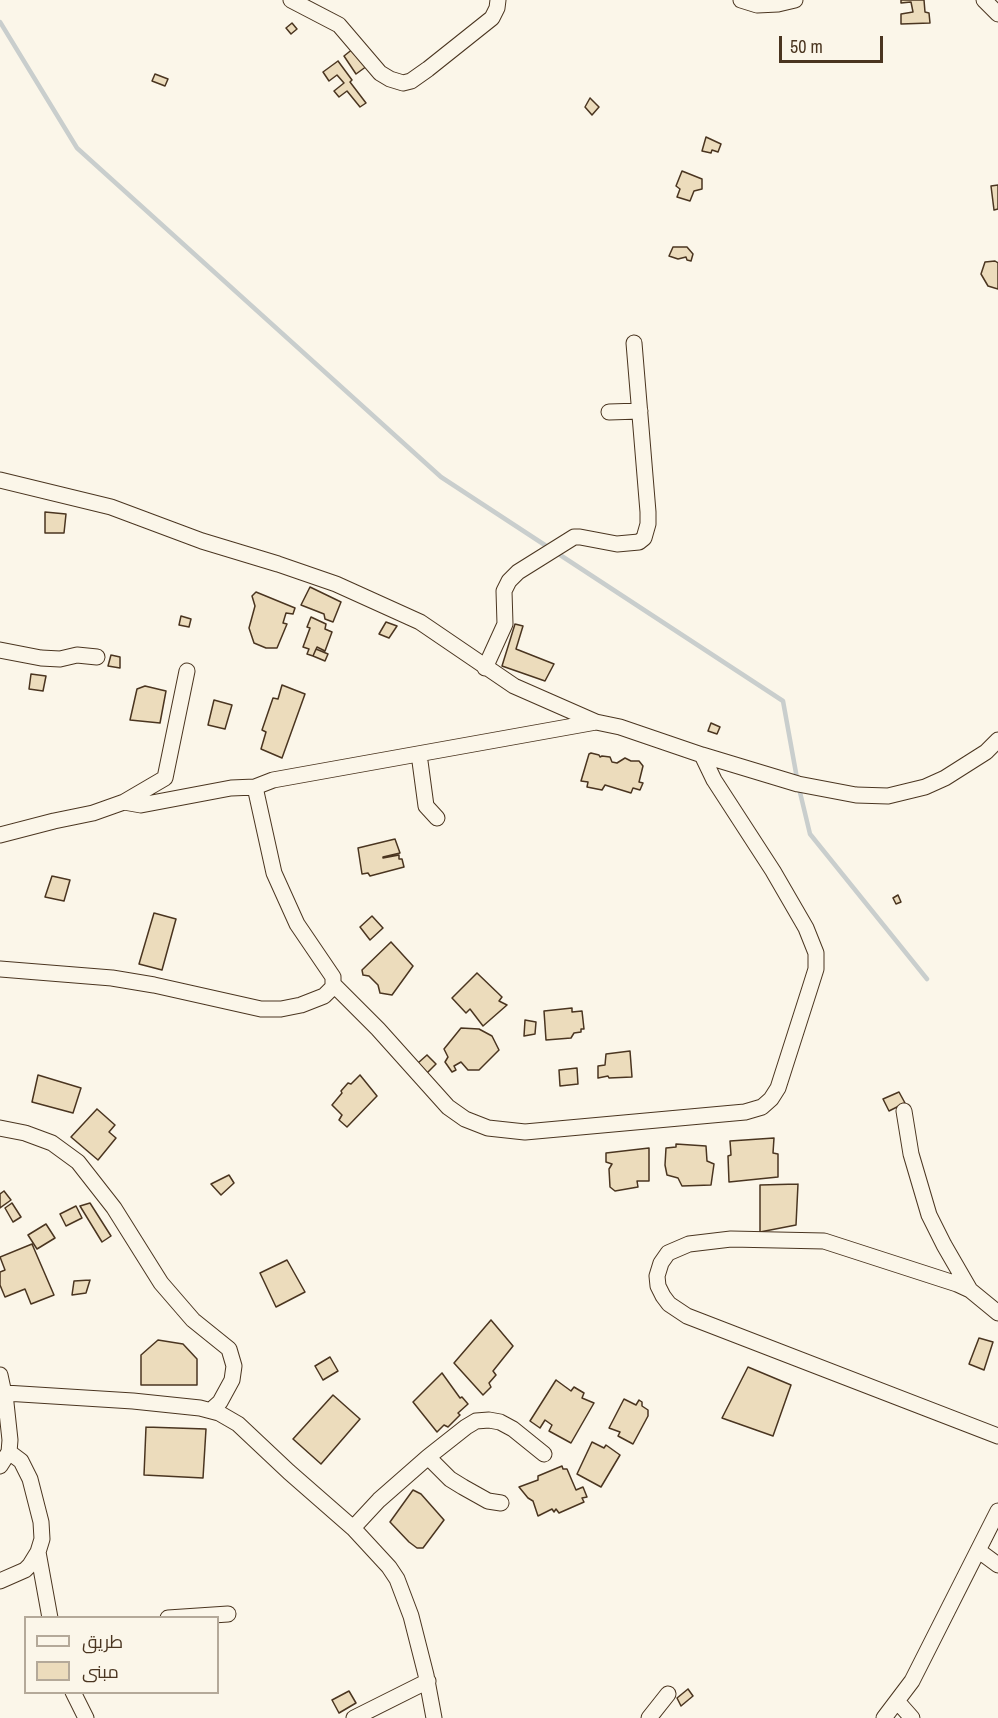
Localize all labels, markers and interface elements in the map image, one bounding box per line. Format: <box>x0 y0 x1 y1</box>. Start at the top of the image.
scale bar <box>782 24 886 62</box>
text: 50 m <box>790 34 823 59</box>
legend <box>24 1616 219 1694</box>
text: طريق <box>82 1629 123 1654</box>
text: مبنى <box>82 1659 119 1684</box>

